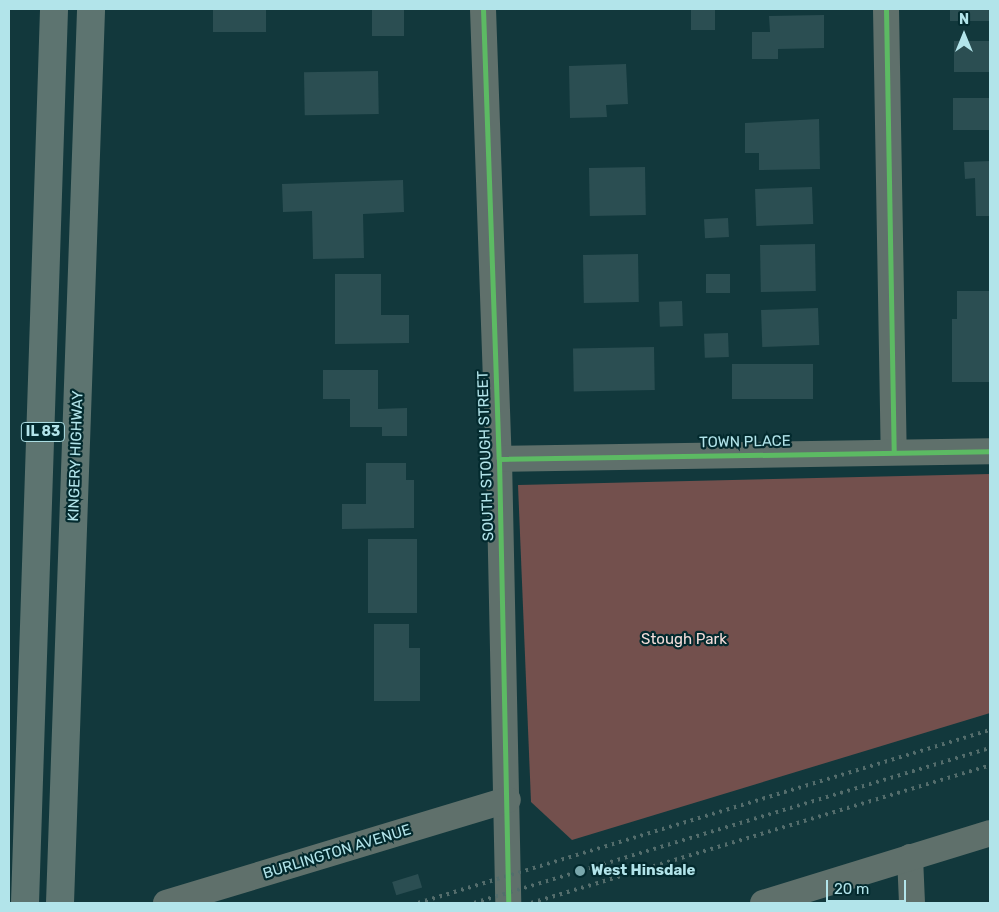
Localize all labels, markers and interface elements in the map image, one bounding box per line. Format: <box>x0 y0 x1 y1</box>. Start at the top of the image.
north arrow <box>939 10 989 60</box>
text: N <box>959 11 969 28</box>
street label: SOUTH STOUGH STREET <box>474 370 498 542</box>
street label: KINGERY HIGHWAY <box>65 390 87 522</box>
road number: IL 83 <box>20 421 66 444</box>
street label: TOWN PLACE <box>699 432 791 452</box>
park label: Stough Park <box>641 631 727 649</box>
street label: BURLINGTON AVENUE <box>261 821 413 883</box>
place label: West Hinsdale <box>591 862 695 880</box>
marker: West Hinsdale <box>573 864 587 878</box>
scale bar <box>829 870 909 902</box>
text: 20 m <box>834 880 869 898</box>

